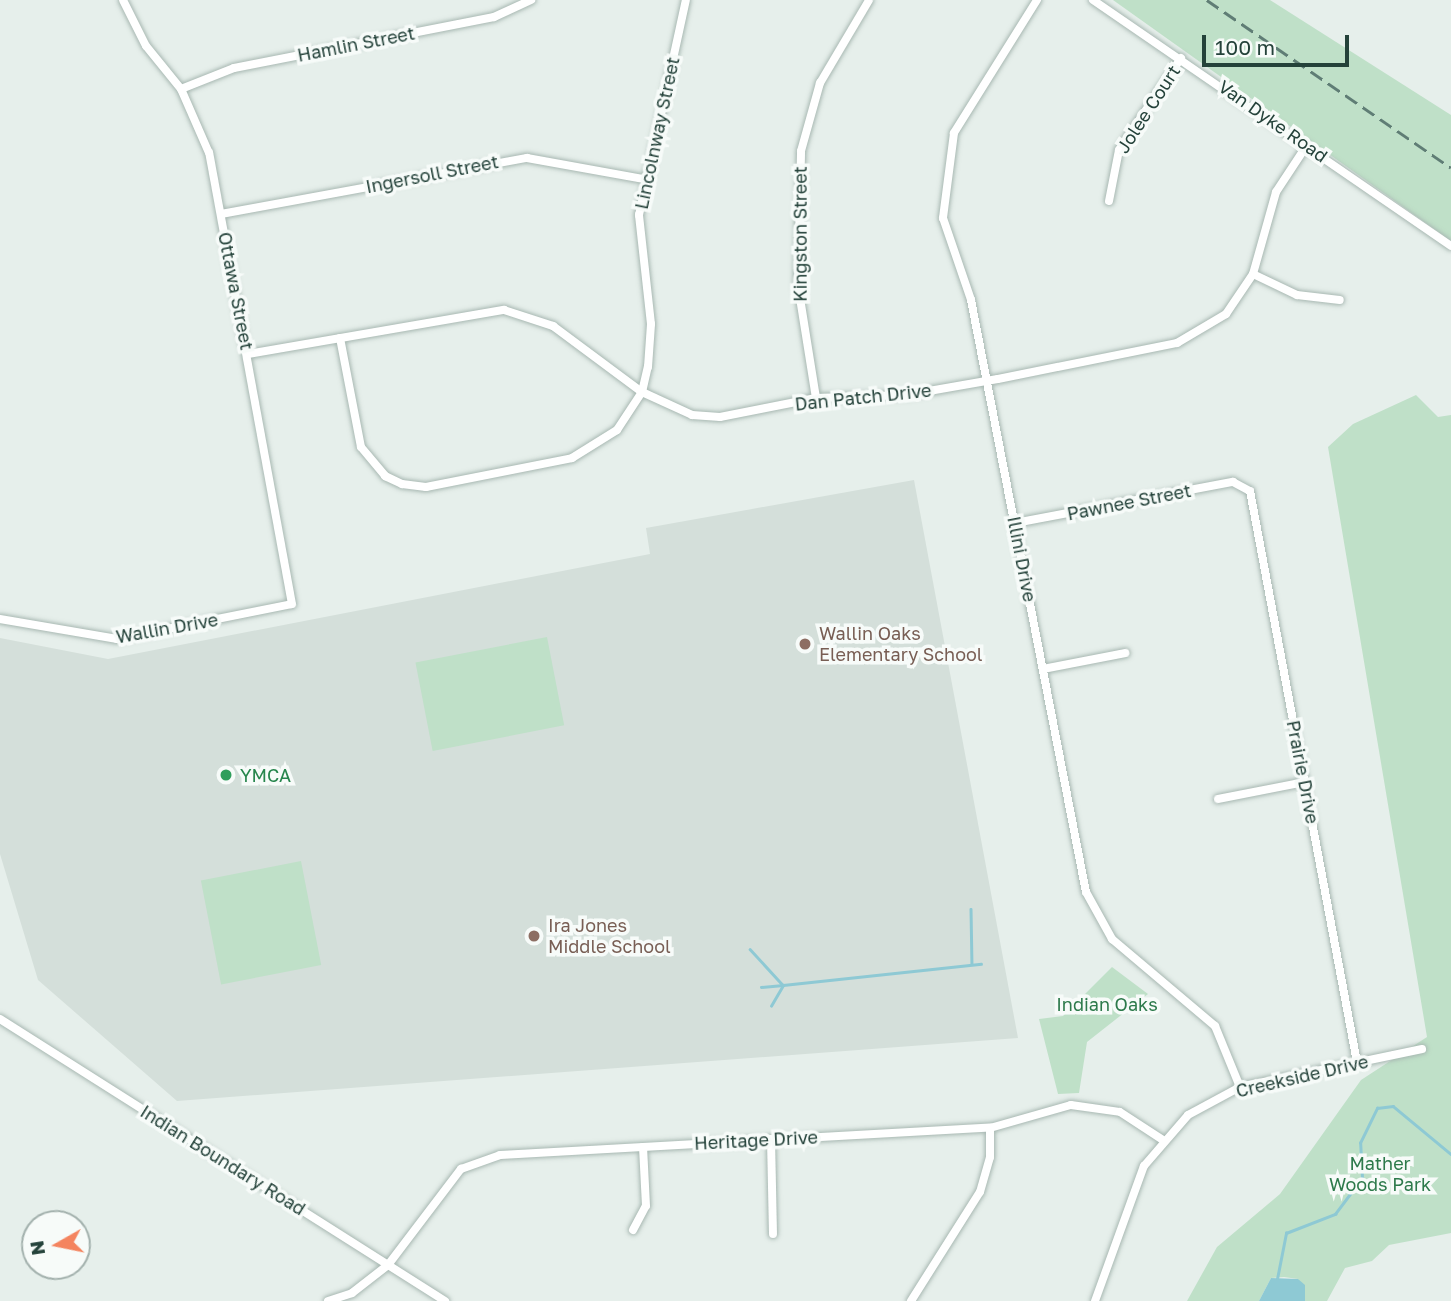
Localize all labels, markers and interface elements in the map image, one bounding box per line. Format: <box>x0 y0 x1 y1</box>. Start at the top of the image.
scale bar <box>1206 21 1353 65</box>
street label: Hamlin Street <box>295 22 417 66</box>
text: 100 m <box>1215 34 1275 60</box>
street label: Lincolnway Street <box>630 55 684 211</box>
street label: Jolee Court <box>1112 61 1184 157</box>
street label: Van Dyke Road <box>1214 75 1332 167</box>
street label: Ingersoll Street <box>364 151 500 197</box>
street label: Kingston Street <box>789 166 811 302</box>
street label: Ottawa Street <box>214 230 258 352</box>
street label: Dan Patch Drive <box>794 379 932 415</box>
street label: Pawnee Street <box>1065 479 1193 525</box>
street label: Illini Drive <box>1003 514 1041 604</box>
street label: Wallin Drive <box>114 608 220 648</box>
place label: Wallin Oaks Elementary School <box>819 623 983 666</box>
marker: Wallin Oaks Elementary School <box>797 636 813 652</box>
street label: Prairie Drive <box>1282 718 1324 826</box>
place label: YMCA <box>240 764 291 786</box>
marker: YMCA <box>218 767 234 783</box>
place label: Ira Jones Middle School <box>548 915 671 958</box>
marker: Ira Jones Middle School <box>526 928 542 944</box>
park label: Indian Oaks <box>1056 993 1158 1015</box>
street label: Creekside Drive <box>1234 1050 1370 1102</box>
street label: Indian Boundary Road <box>136 1100 310 1220</box>
street label: Heritage Drive <box>694 1126 818 1154</box>
park label: Mather Woods Park <box>1329 1153 1431 1196</box>
north arrow <box>21 1210 91 1280</box>
text: N <box>24 1239 49 1257</box>

